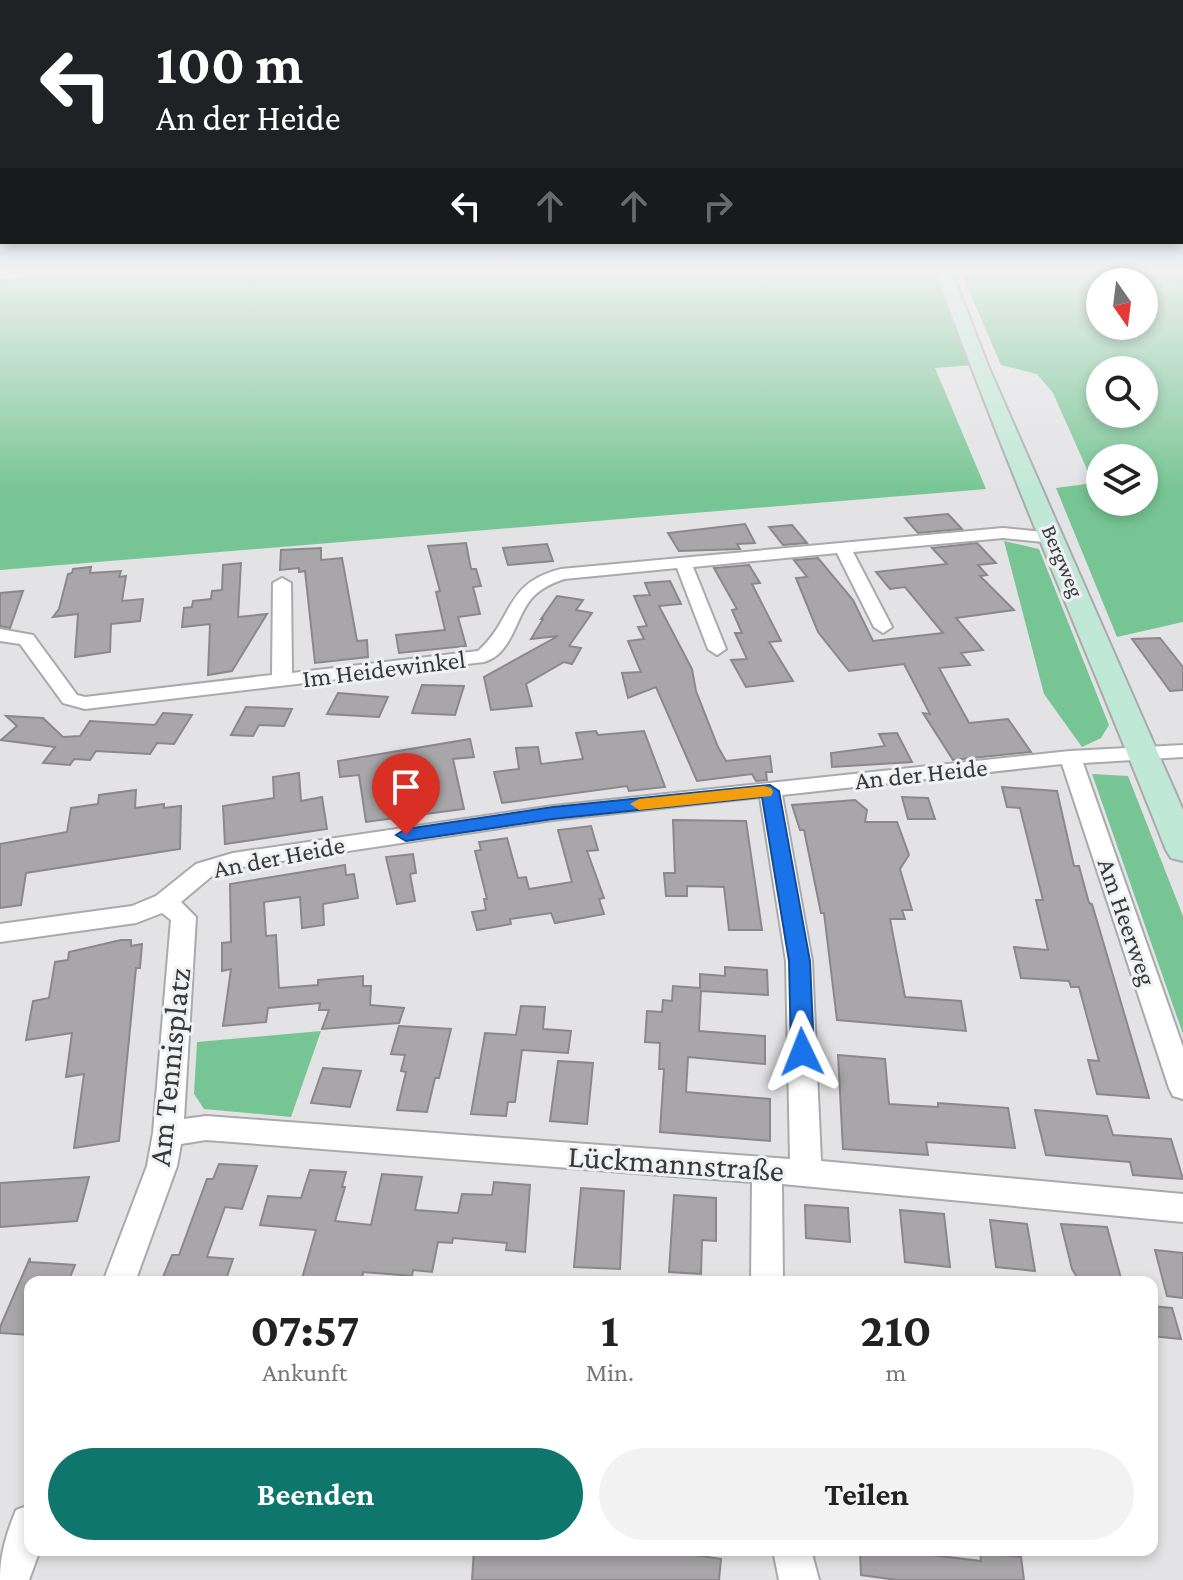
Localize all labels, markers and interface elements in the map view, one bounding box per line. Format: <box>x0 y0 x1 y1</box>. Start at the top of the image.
icon: left <box>24 32 128 136</box>
text: 100 m <box>156 33 303 95</box>
text: An der Heide <box>156 98 341 138</box>
icon: left <box>444 184 488 228</box>
icon: ahead <box>528 184 572 228</box>
icon: ahead <box>612 184 656 228</box>
icon: right <box>696 184 740 228</box>
north arrow <box>1086 268 1158 340</box>
map controls <box>1086 268 1158 516</box>
button: search <box>1086 356 1158 428</box>
button: layers <box>1086 444 1158 516</box>
street label: Bergweg <box>1037 521 1090 601</box>
street label: Im Heidewinkel <box>301 645 468 693</box>
pin <box>372 753 440 835</box>
street label: An der Heide <box>853 753 989 795</box>
icon: arrive <box>384 765 428 809</box>
street label: An der Heide <box>211 830 347 884</box>
street label: Am Heerweg <box>1092 855 1162 990</box>
street label: Am Tennisplatz <box>141 966 197 1168</box>
position arrow <box>760 1010 844 1094</box>
street label: Lückmannstraße <box>567 1137 785 1189</box>
text: 07:57 <box>250 1303 359 1356</box>
text: 1 <box>601 1303 619 1356</box>
text: 210 <box>860 1303 932 1356</box>
text: Ankunft <box>262 1358 347 1387</box>
text: Min. <box>586 1358 634 1387</box>
text: m <box>886 1358 906 1387</box>
button: Beenden <box>48 1448 583 1540</box>
button: Teilen <box>599 1448 1134 1540</box>

